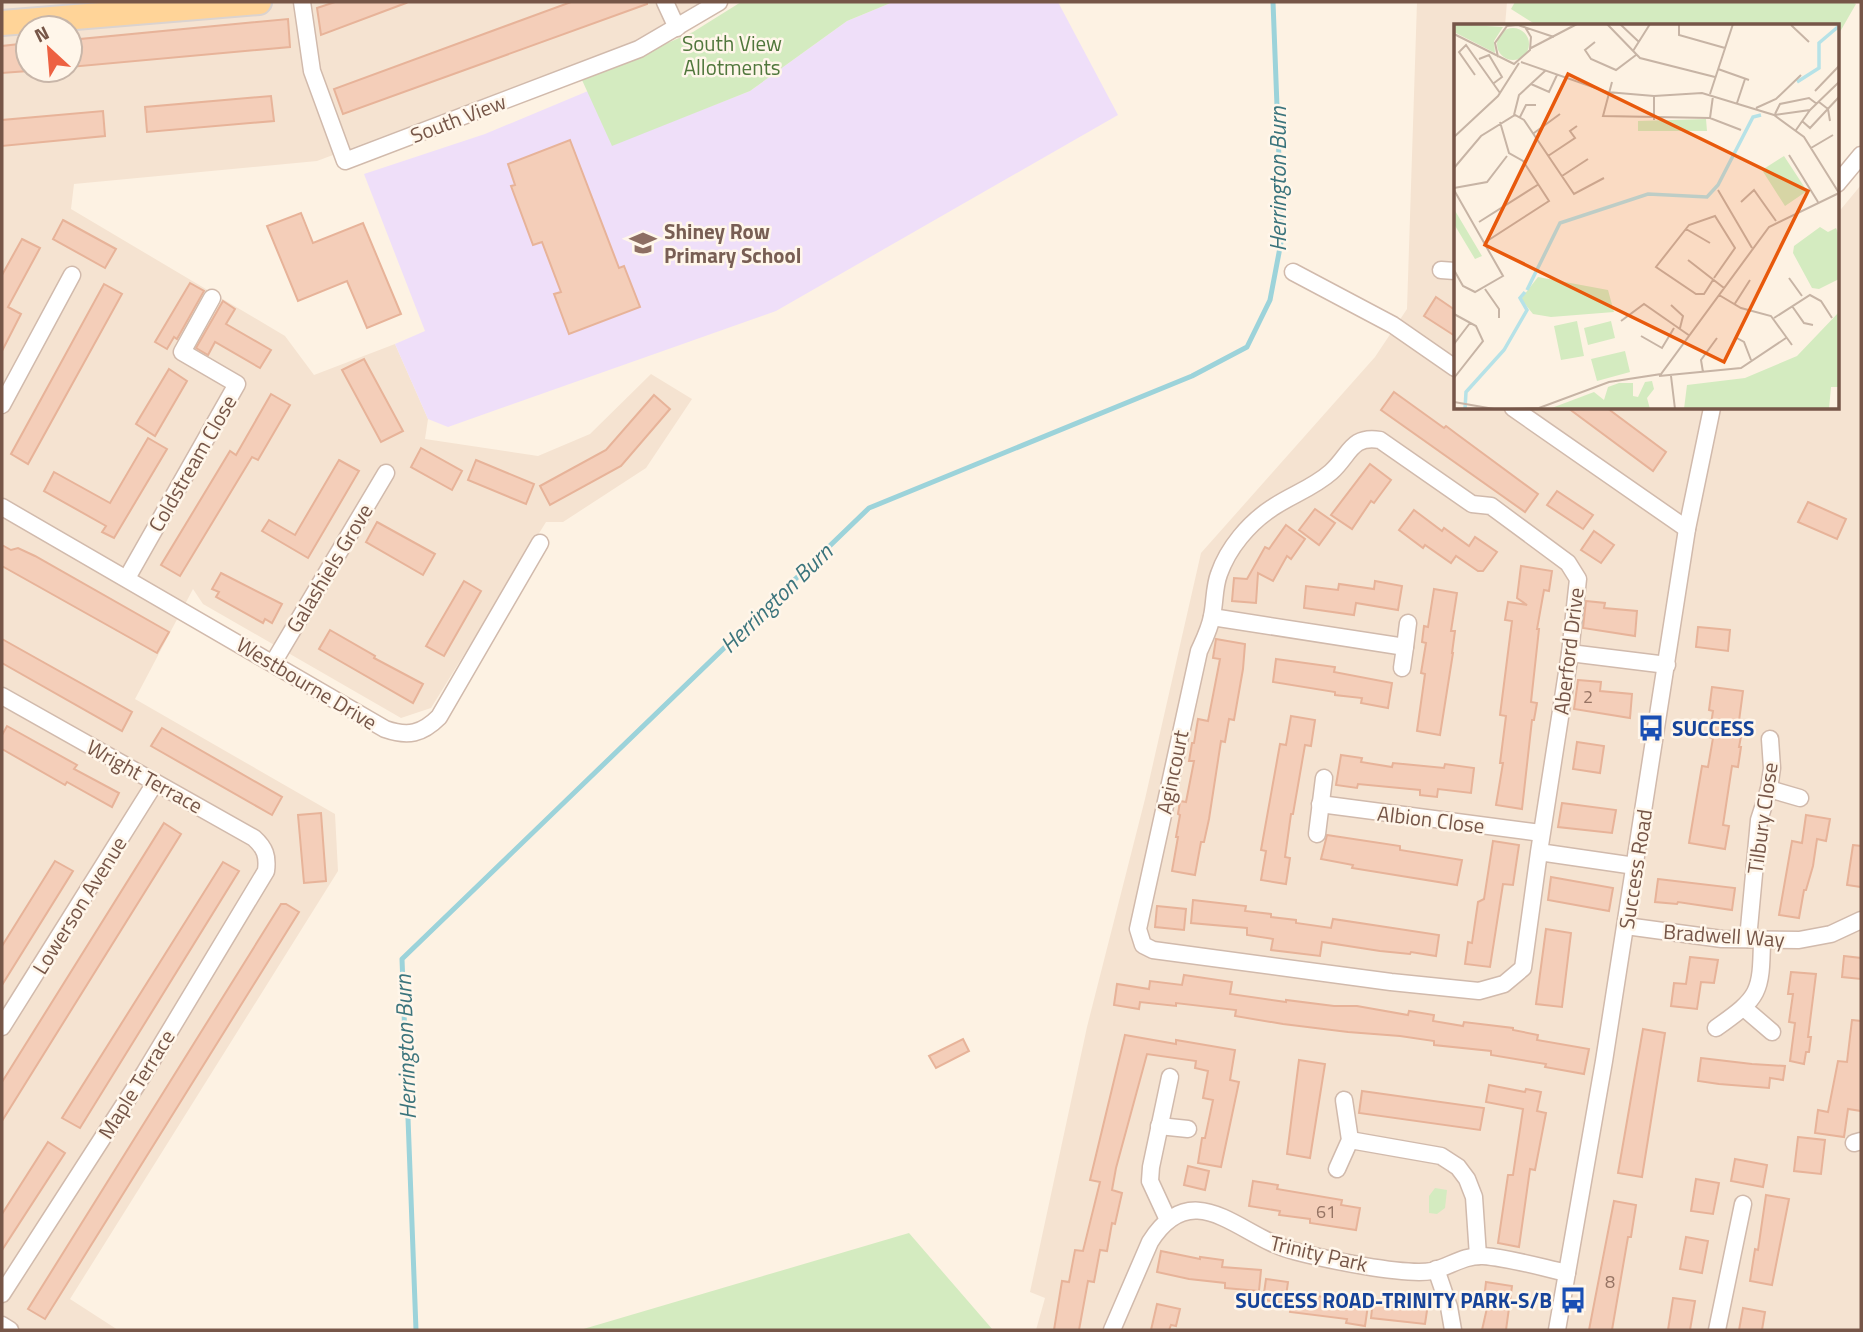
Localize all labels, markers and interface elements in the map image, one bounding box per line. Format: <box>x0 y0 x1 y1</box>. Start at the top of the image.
north arrow <box>14 14 84 84</box>
text: N <box>29 17 54 49</box>
inset map <box>1454 24 1839 410</box>
park label: South View Allotments <box>682 27 782 83</box>
street label: South View <box>405 85 511 151</box>
water label: Herrington Burn <box>1260 106 1295 252</box>
place label: Shiney Row Primary School <box>664 215 801 271</box>
school or university icon: Shiney Row Primary School <box>628 228 658 258</box>
street label: Coldstream Close <box>140 389 244 537</box>
street label: Galashiels Grove <box>278 497 380 639</box>
water label: Herrington Burn <box>712 535 841 661</box>
street label: Aberford Drive <box>1544 586 1592 716</box>
street label: Westbourne Drive <box>231 628 383 738</box>
house number: 2 <box>1583 683 1593 710</box>
place label: SUCCESS <box>1672 712 1754 744</box>
bus stop icon: SUCCESS <box>1636 713 1666 743</box>
street label: Agincourt <box>1148 727 1197 817</box>
street label: Wright Terrace <box>81 731 209 821</box>
street label: Tilbury Close <box>1738 760 1786 876</box>
street label: Albion Close <box>1376 797 1486 841</box>
street label: Success Road <box>1610 807 1660 931</box>
street label: Lowerson Avenue <box>24 830 134 980</box>
street label: Bradwell Way <box>1662 915 1786 955</box>
water label: Herrington Burn <box>385 973 425 1120</box>
street label: Maple Terrace <box>90 1023 182 1145</box>
house number: 61 <box>1316 1198 1336 1225</box>
street label: Trinity Park <box>1267 1226 1371 1280</box>
house number: 8 <box>1605 1268 1615 1295</box>
place label: SUCCESS ROAD-TRINITY PARK-S/B <box>1235 1284 1552 1316</box>
bus stop icon: SUCCESS ROAD-TRINITY PARK-S/B <box>1558 1285 1588 1315</box>

